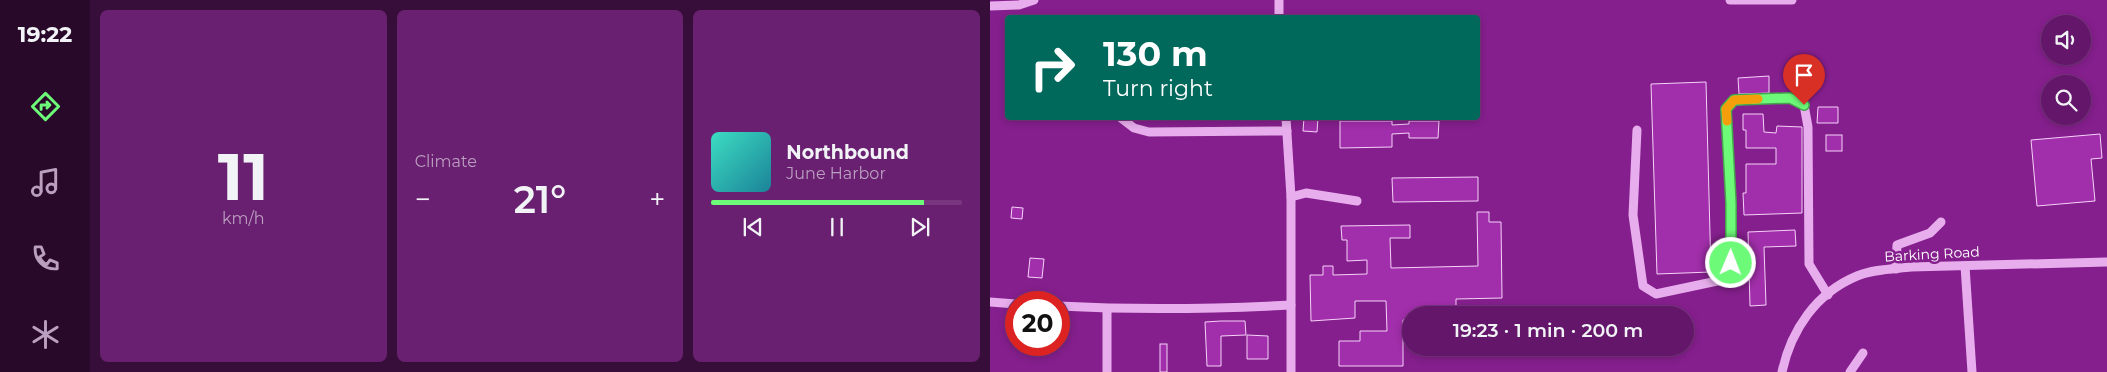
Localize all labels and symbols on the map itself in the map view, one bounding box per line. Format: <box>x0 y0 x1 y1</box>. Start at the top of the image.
pin <box>1783 54 1825 105</box>
position arrow <box>1704 236 1756 288</box>
street label: Barking Road <box>1884 243 1980 265</box>
speed limit sign: 20 <box>1005 291 1070 356</box>

